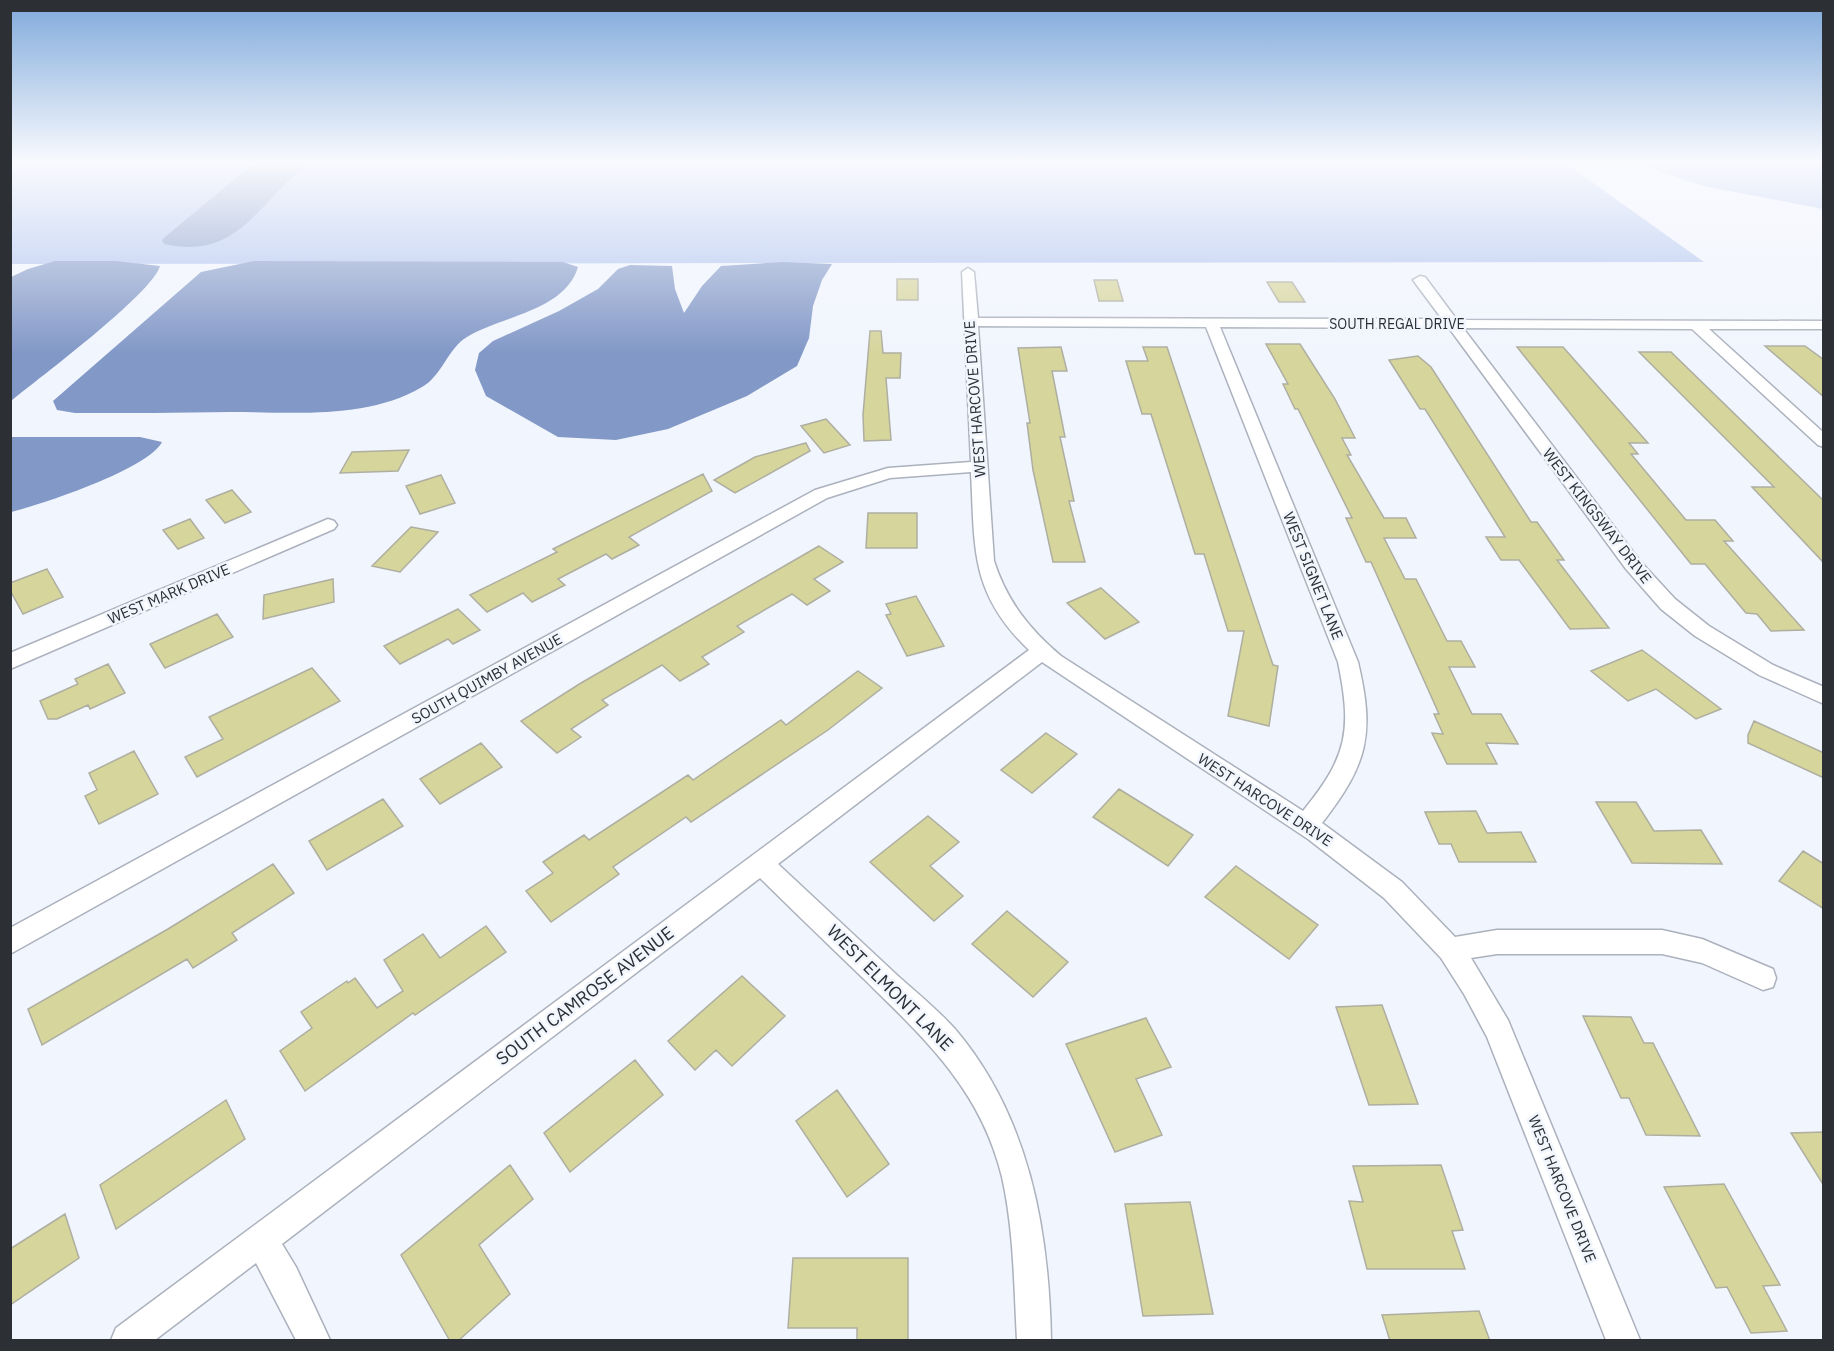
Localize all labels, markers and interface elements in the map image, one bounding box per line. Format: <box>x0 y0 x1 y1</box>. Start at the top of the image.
street label: SOUTH REGAL DRIVE <box>1329 315 1465 333</box>
street label: WEST HARCOVE DRIVE <box>960 320 989 478</box>
street label: WEST KINGSWAY DRIVE <box>1539 444 1656 587</box>
street label: WEST SIGNET LANE <box>1279 509 1348 642</box>
street label: WEST MARK DRIVE <box>105 559 233 628</box>
street label: SOUTH QUIMBY AVENUE <box>408 629 565 728</box>
street label: WEST HARCOVE DRIVE <box>1194 749 1336 850</box>
street label: WEST ELMONT LANE <box>822 920 958 1056</box>
street label: SOUTH CAMROSE AVENUE <box>491 921 678 1070</box>
street label: WEST HARCOVE DRIVE <box>1524 1112 1601 1265</box>

